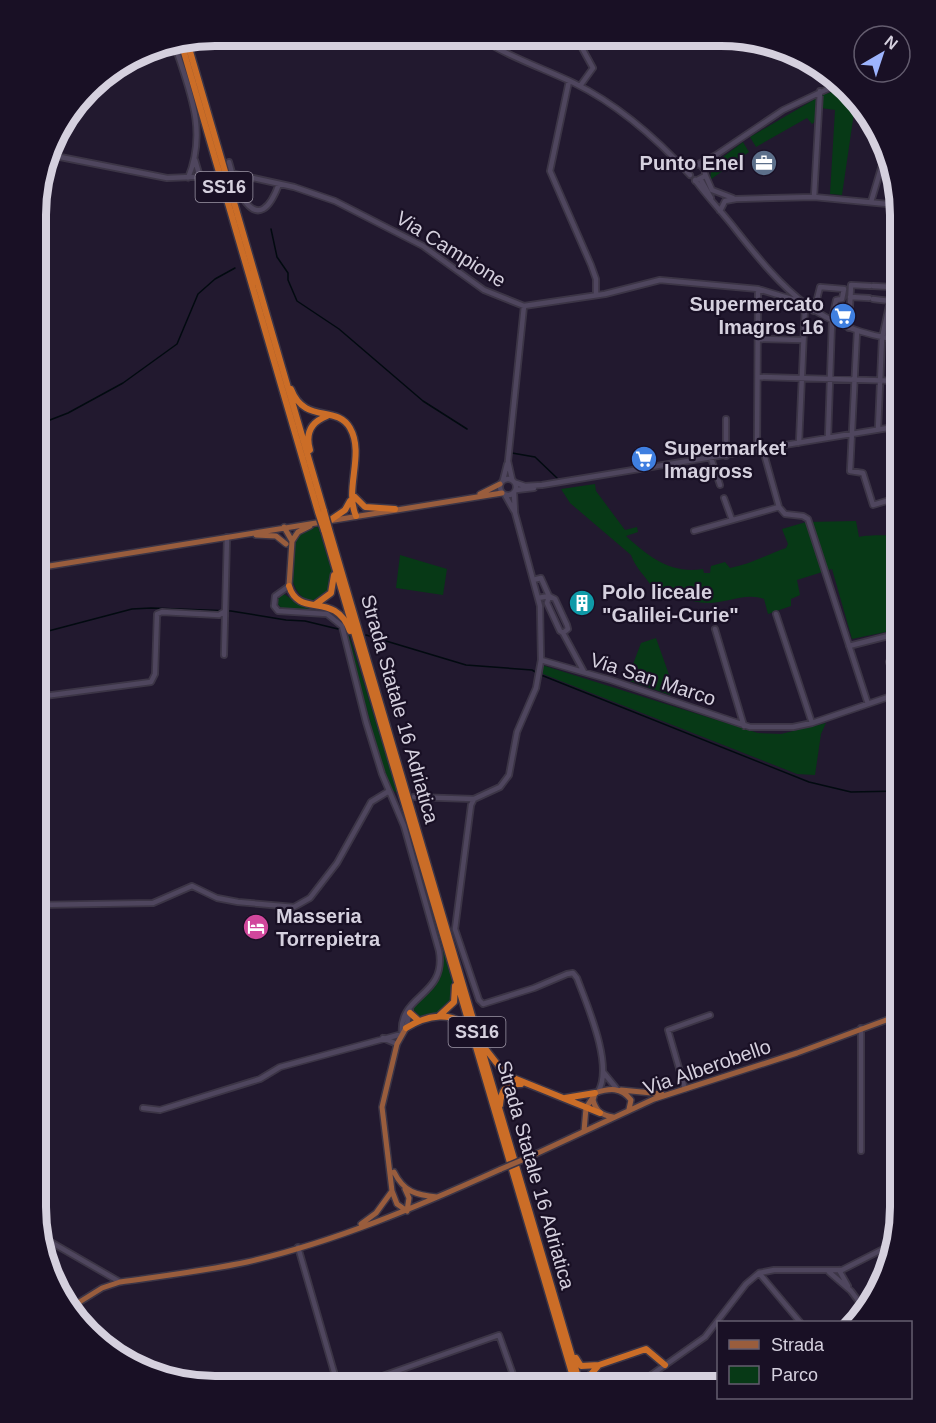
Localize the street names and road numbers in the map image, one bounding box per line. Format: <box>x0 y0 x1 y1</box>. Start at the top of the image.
road number: SS16 <box>196 172 252 202</box>
street label: Via Campione <box>392 206 510 292</box>
street label: Strada Statale 16 Adriatica <box>357 592 443 827</box>
street label: Via San Marco <box>587 648 719 710</box>
road number: SS16 <box>448 1017 506 1047</box>
street label: Via Alberobello <box>641 1035 773 1099</box>
street label: Strada Statale 16 Adriatica <box>493 1058 579 1293</box>

